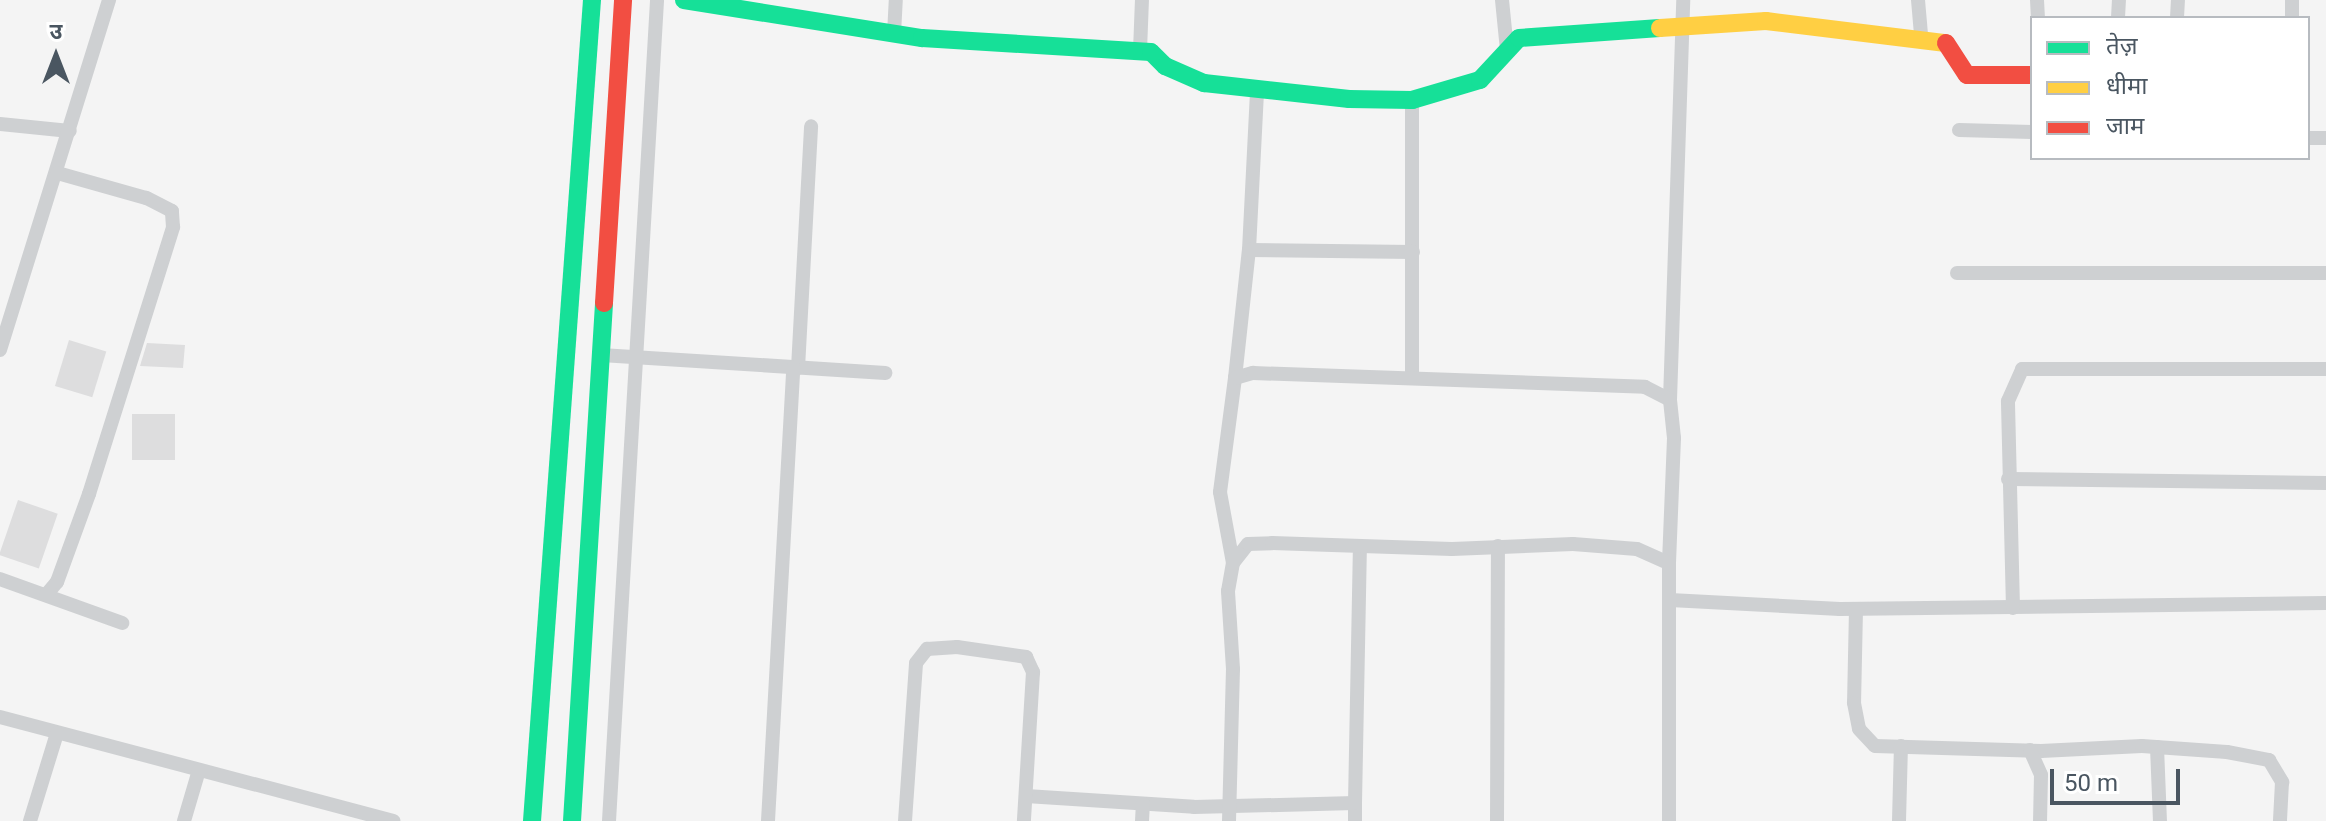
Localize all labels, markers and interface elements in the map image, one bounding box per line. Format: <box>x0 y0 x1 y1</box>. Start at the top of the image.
north arrow <box>16 16 96 96</box>
legend <box>2030 16 2310 160</box>
text: उ <box>50 19 62 44</box>
text: तेज़ <box>2106 32 2138 60</box>
text: धीमा <box>2106 72 2148 100</box>
text: जाम <box>2106 112 2144 140</box>
scale bar <box>2054 753 2184 803</box>
text: 50 m <box>2064 769 2118 797</box>

